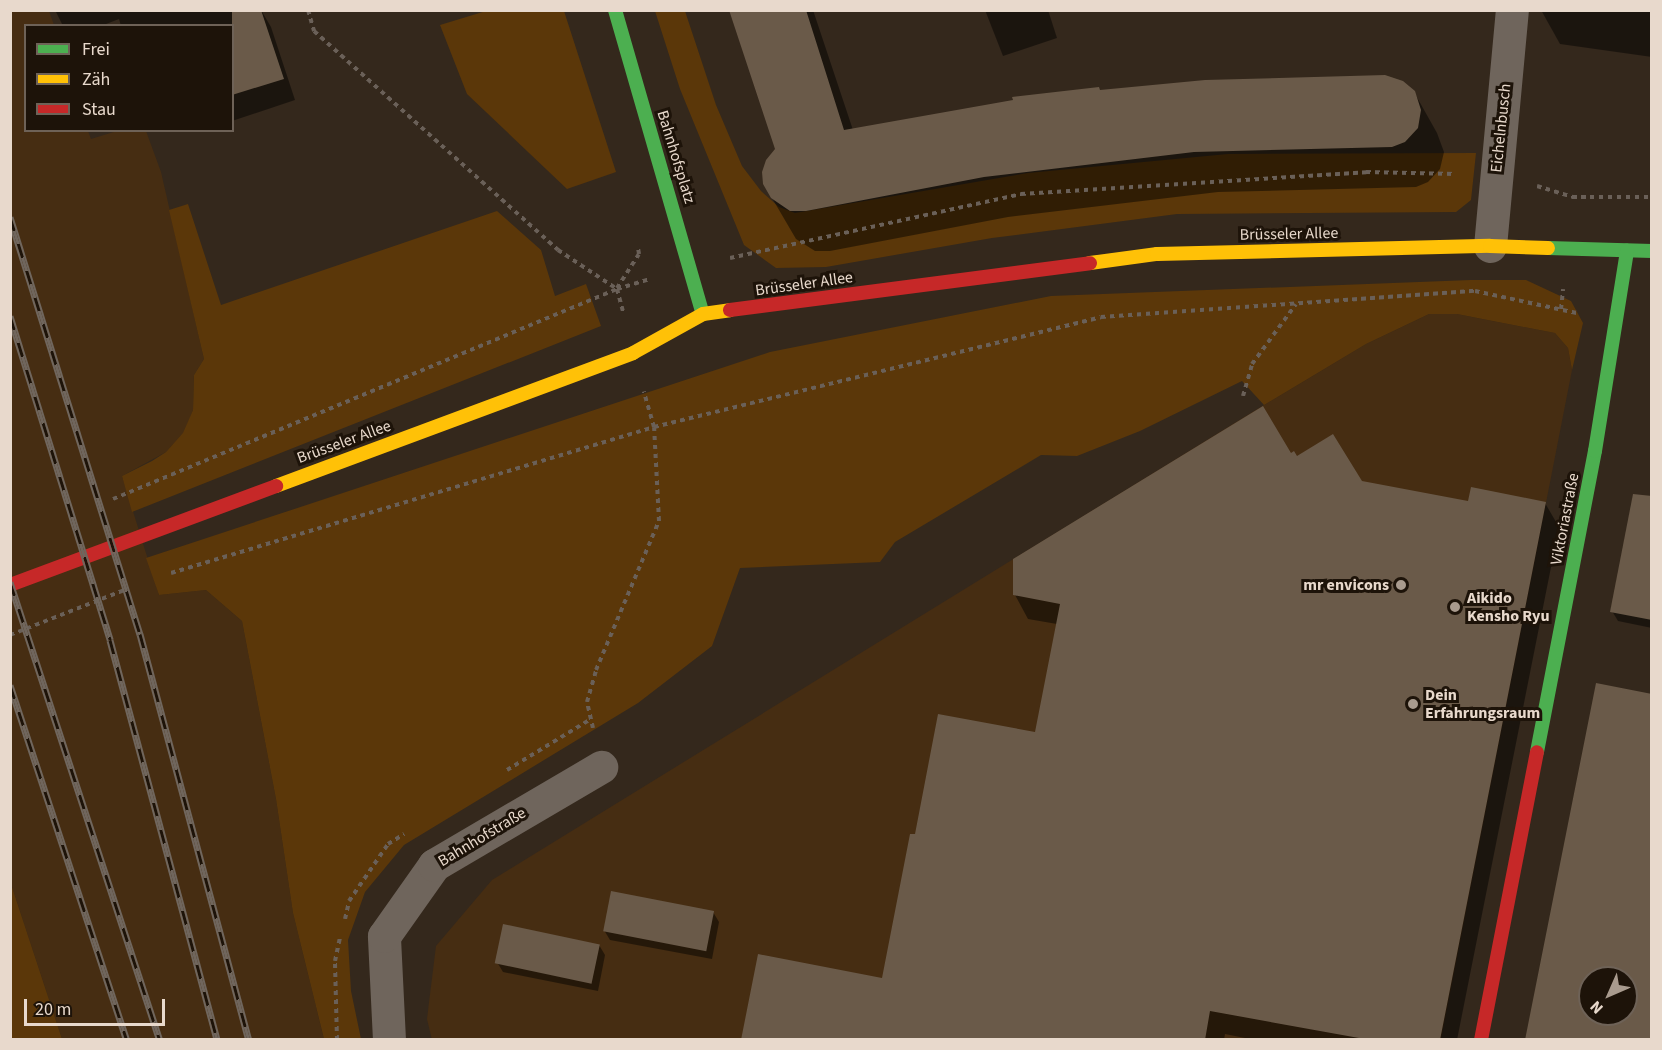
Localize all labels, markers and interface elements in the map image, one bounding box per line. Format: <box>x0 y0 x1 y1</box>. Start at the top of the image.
legend <box>24 24 234 132</box>
text: Frei <box>82 37 110 62</box>
text: Zäh <box>82 67 110 92</box>
street label: Eichelnbusch <box>1487 83 1515 173</box>
text: Stau <box>82 97 116 122</box>
street label: Bahnhofsplatz <box>653 108 699 206</box>
street label: Brüsseler Allee <box>1240 224 1338 244</box>
street label: Brüsseler Allee <box>754 268 854 300</box>
street label: Brüsseler Allee <box>294 416 394 468</box>
street label: Viktoriastraße <box>1547 471 1583 567</box>
place label: mr envicons <box>1303 575 1389 595</box>
marker: mr envicons <box>1394 578 1408 592</box>
place label: Aikido Kensho Ryu <box>1467 588 1550 626</box>
marker: Aikido Kensho Ryu <box>1448 600 1462 614</box>
place label: Dein Erfahrungsraum <box>1425 685 1540 723</box>
marker: Dein Erfahrungsraum <box>1406 697 1420 711</box>
street label: Bahnhofstraße <box>435 803 529 871</box>
north arrow <box>1578 966 1638 1026</box>
scale bar <box>27 987 168 1025</box>
text: N <box>1585 996 1608 1019</box>
text: 20 m <box>35 997 71 1022</box>

